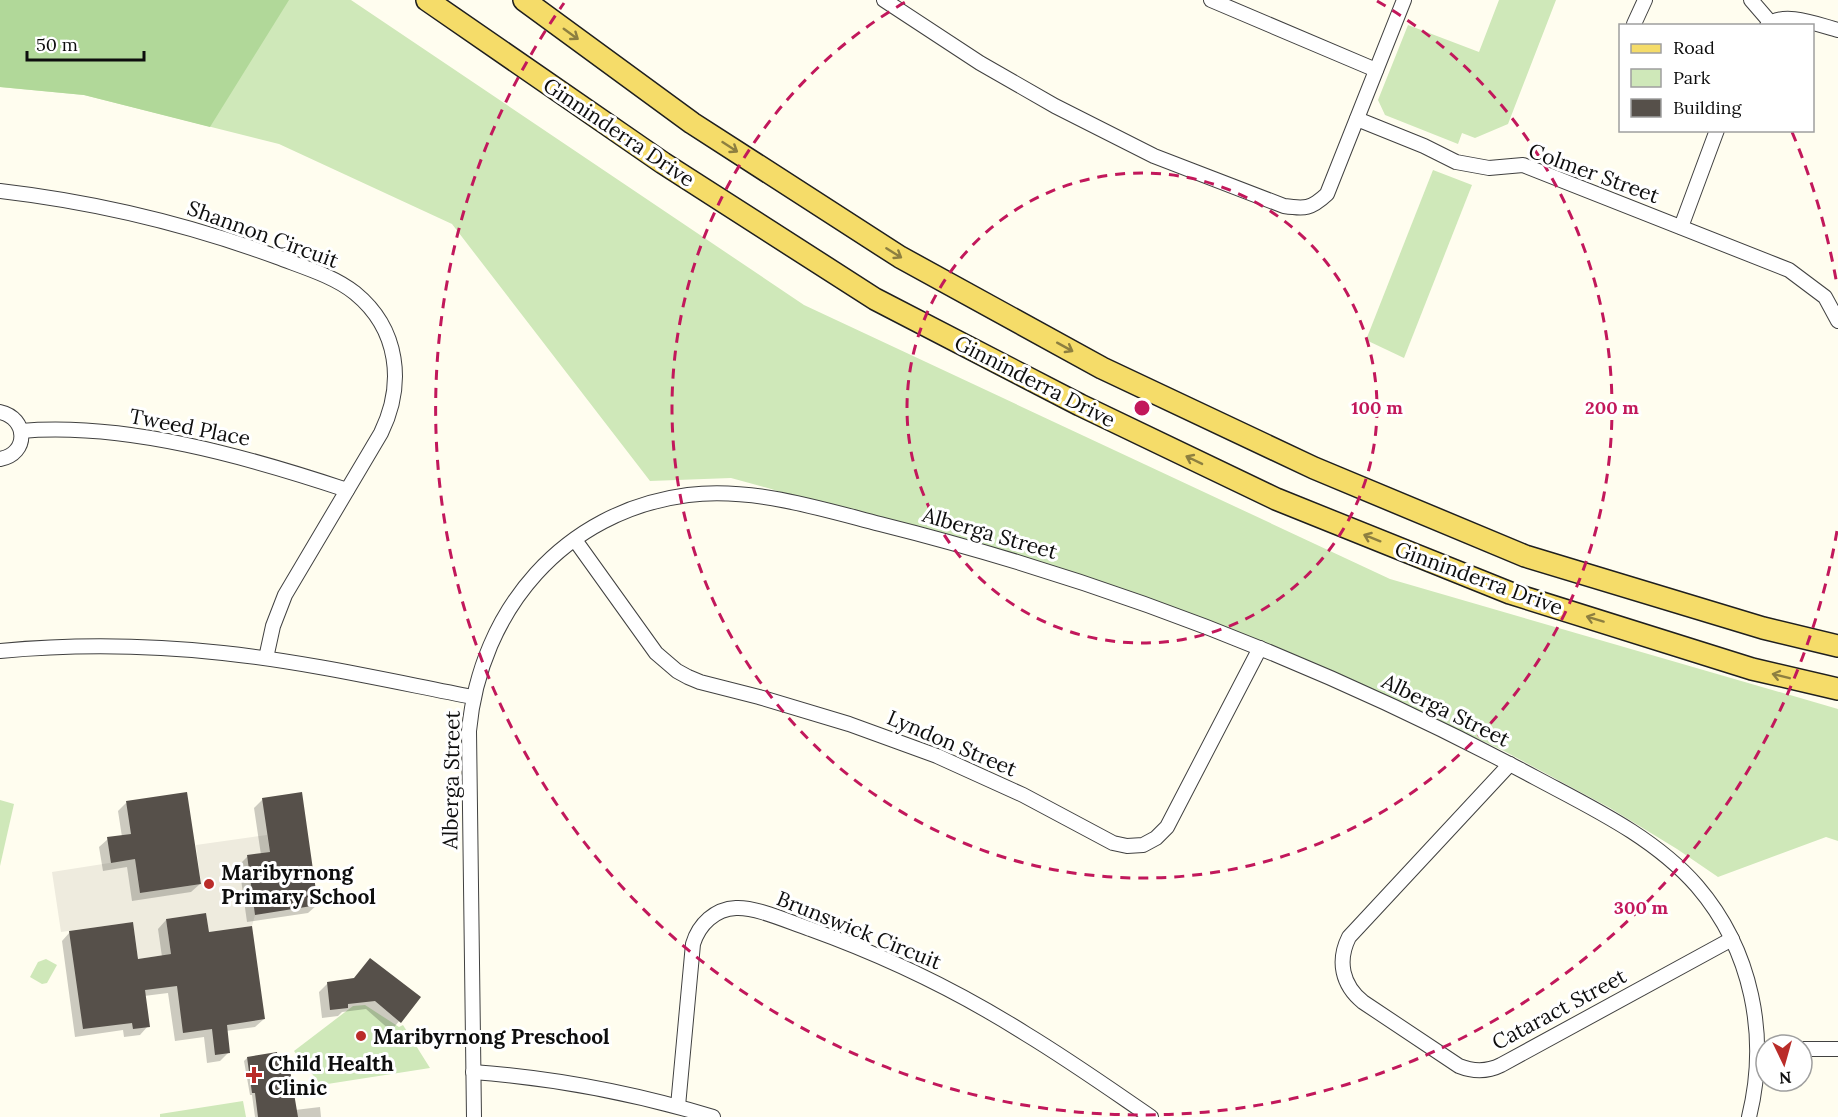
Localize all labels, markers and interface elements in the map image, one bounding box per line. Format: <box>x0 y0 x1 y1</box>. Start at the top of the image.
scale bar <box>27 24 144 62</box>
legend <box>1619 24 1814 132</box>
one-way arrow <box>562 28 578 41</box>
text: 50 m <box>36 33 78 56</box>
text: Road <box>1673 36 1715 59</box>
text: Park <box>1673 66 1711 89</box>
street label: Ginninderra Drive <box>538 71 700 193</box>
text: Building <box>1673 96 1743 119</box>
street label: Colmer Street <box>1525 137 1664 209</box>
one-way arrow <box>721 141 738 153</box>
street label: Shannon Circuit <box>184 194 343 274</box>
one-way arrow <box>885 247 902 259</box>
street label: Ginninderra Drive <box>950 329 1120 433</box>
one-way arrow <box>1055 342 1073 353</box>
text: 100 m <box>1351 396 1403 419</box>
text: 200 m <box>1585 396 1639 419</box>
centre of rings <box>1132 398 1152 418</box>
street label: Tweed Place <box>127 402 253 452</box>
one-way arrow <box>1185 453 1203 465</box>
street label: Alberga Street <box>919 501 1061 565</box>
one-way arrow <box>1363 532 1382 543</box>
street label: Ginninderra Drive <box>1391 535 1567 621</box>
one-way arrow <box>1586 613 1605 624</box>
street label: Alberga Street <box>1377 667 1515 753</box>
one-way arrow <box>1772 669 1791 681</box>
street label: Lyndon Street <box>883 704 1022 783</box>
street label: Alberga Street <box>436 709 466 851</box>
place label: Maribyrnong Primary School <box>221 859 376 910</box>
marker: Maribyrnong Primary School <box>202 877 216 891</box>
street label: Brunswick Circuit <box>773 885 946 976</box>
text: 300 m <box>1614 896 1669 919</box>
street label: Cataract Street <box>1487 962 1632 1056</box>
place label: Maribyrnong Preschool <box>373 1023 610 1050</box>
marker: Maribyrnong Preschool <box>354 1029 368 1043</box>
north arrow <box>1754 1033 1814 1093</box>
place label: Child Health Clinic <box>268 1050 394 1101</box>
marker: Child Health Clinic <box>245 1066 263 1084</box>
text: N <box>1778 1067 1792 1088</box>

